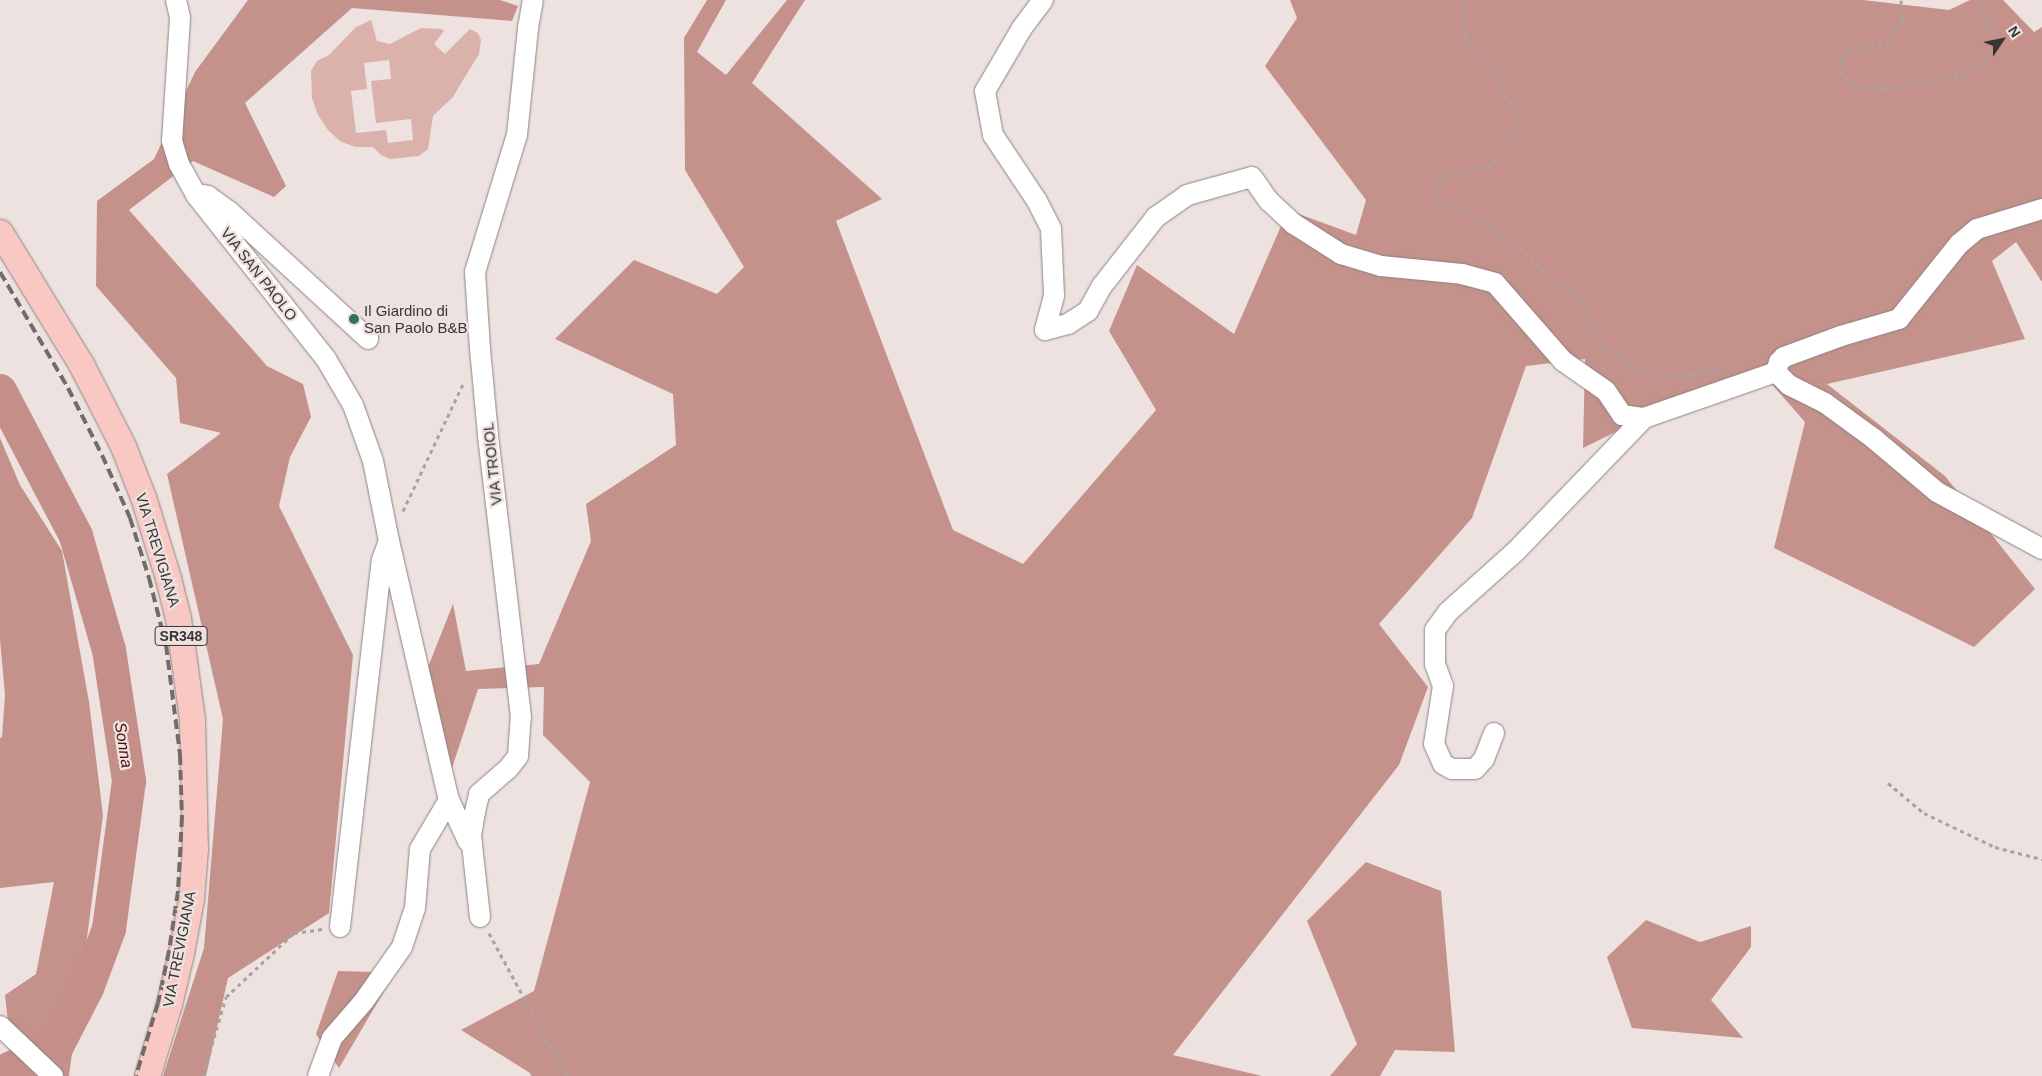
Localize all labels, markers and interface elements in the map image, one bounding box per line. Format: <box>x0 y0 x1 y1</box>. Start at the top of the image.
north arrow <box>1977 15 2027 65</box>
text: N <box>2005 23 2024 40</box>
street label: VIA SAN PAOLO <box>217 224 301 324</box>
place label: Il Giardino di San Paolo B&B <box>364 301 467 336</box>
marker: Il Giardino di San Paolo B&B <box>348 313 360 325</box>
street label: VIA TROIOL <box>479 421 505 507</box>
street label: VIA TREVIGIANA <box>132 490 184 610</box>
road number: SR348 <box>154 624 208 648</box>
water label: Sonna <box>110 721 136 769</box>
street label: VIA TREVIGIANA <box>159 889 199 1009</box>

